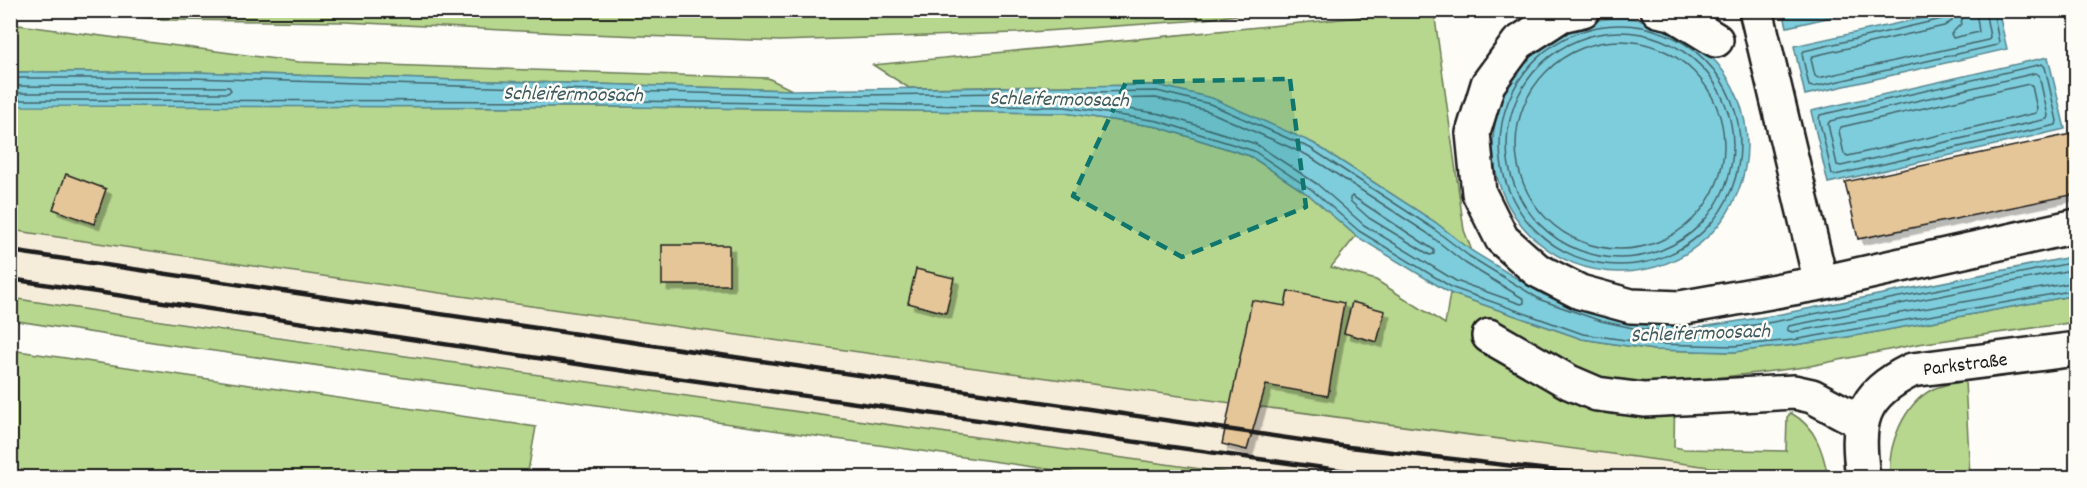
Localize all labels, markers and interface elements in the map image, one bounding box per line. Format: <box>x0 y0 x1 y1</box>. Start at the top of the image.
water label: Schleifermoosach <box>503 80 644 112</box>
water label: Schleifermoosach <box>989 85 1130 117</box>
water label: Schleifermoosach <box>1630 318 1772 352</box>
street label: Parkstraße <box>1921 347 2009 385</box>

